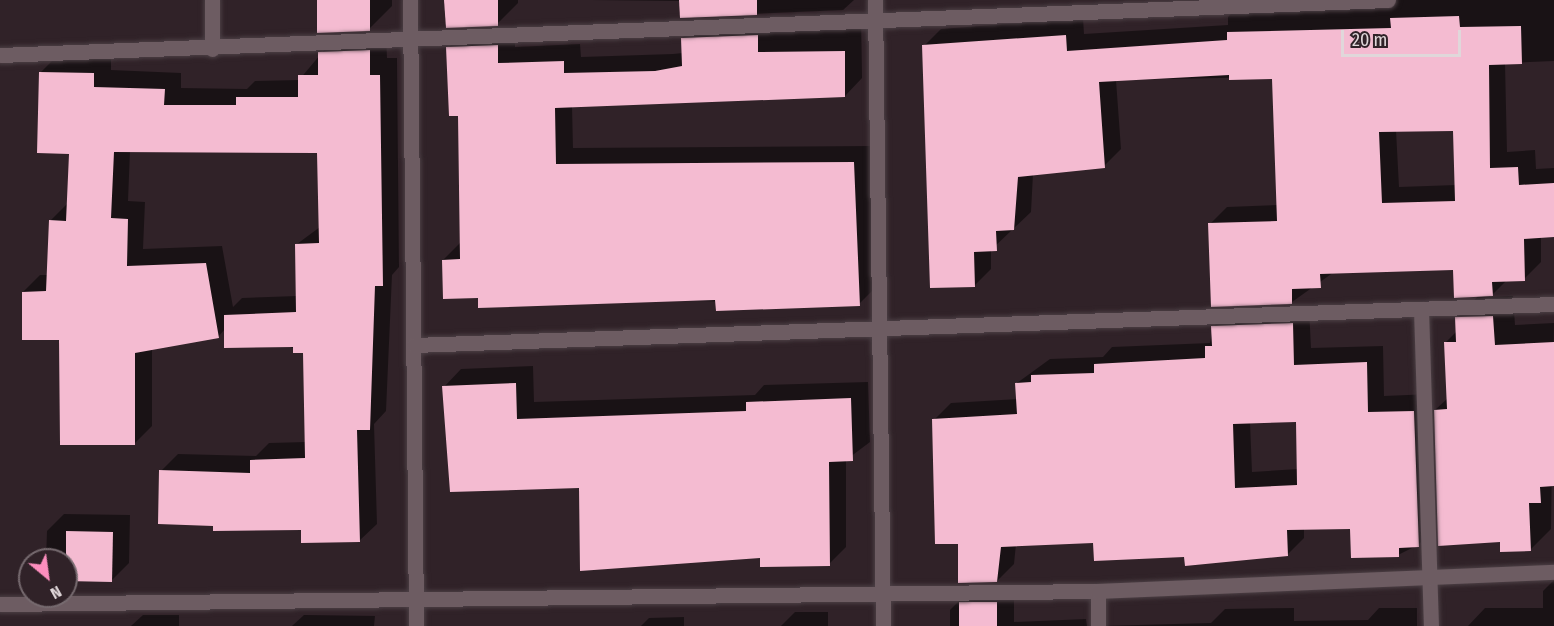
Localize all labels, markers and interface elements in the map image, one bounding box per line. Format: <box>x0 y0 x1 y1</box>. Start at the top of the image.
scale bar <box>1344 18 1464 56</box>
text: 20 m <box>1352 29 1387 51</box>
north arrow <box>18 548 78 608</box>
text: N <box>47 582 65 603</box>

